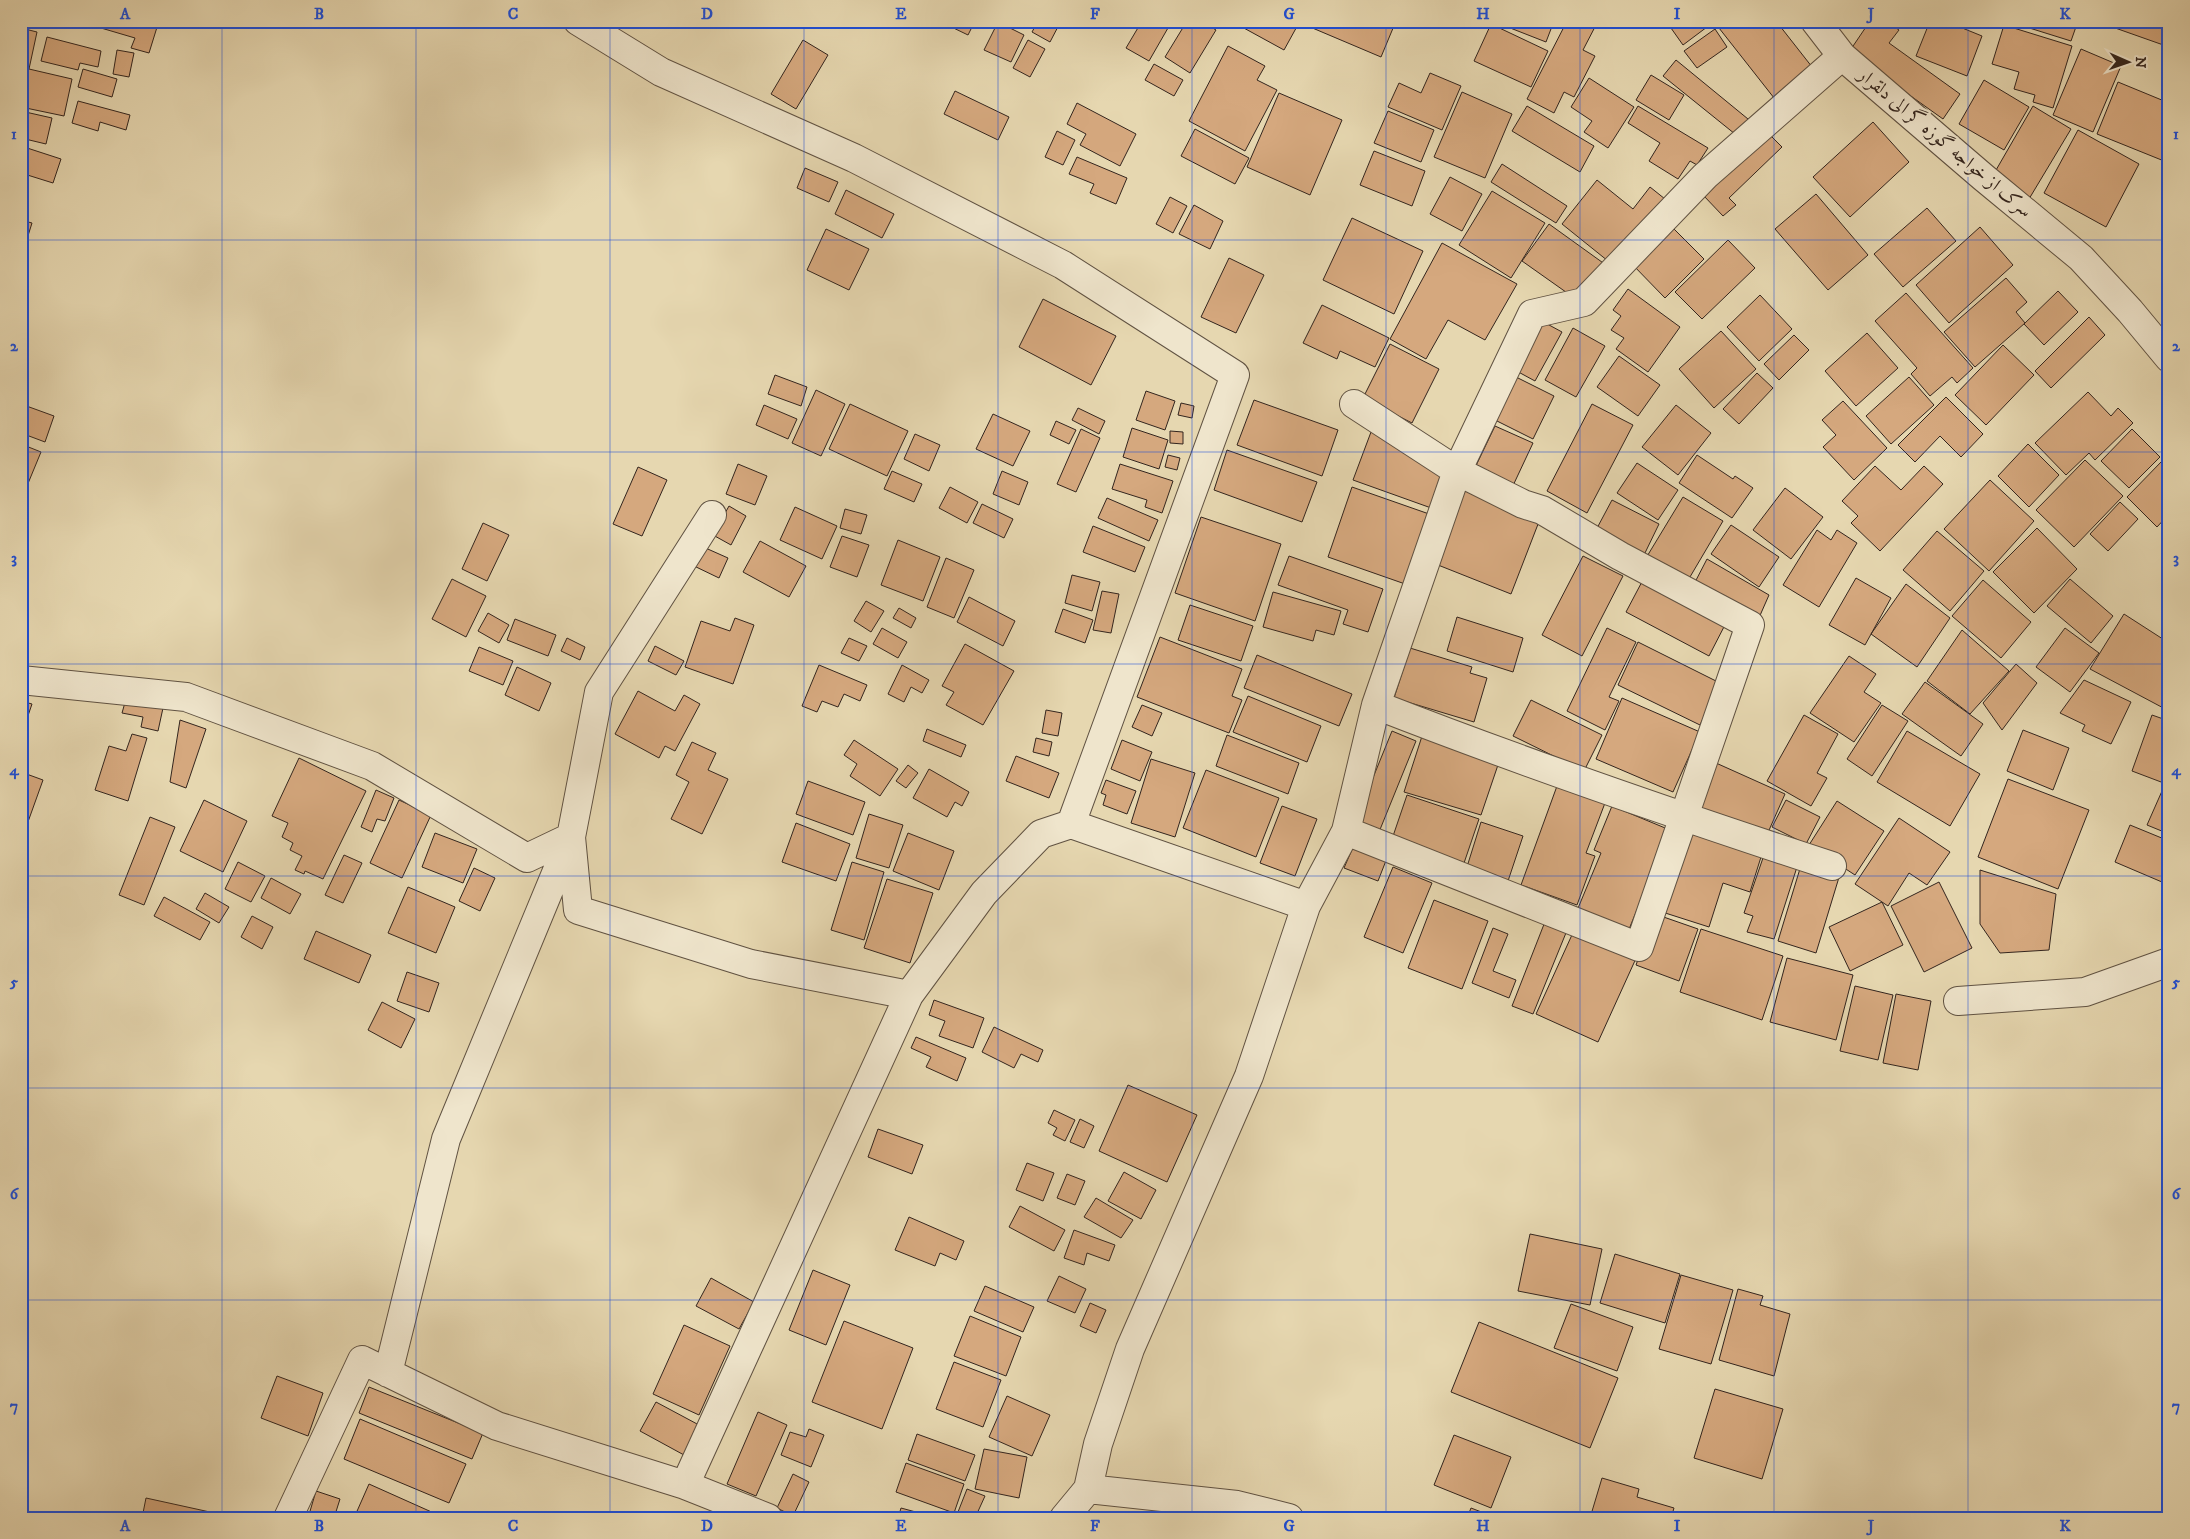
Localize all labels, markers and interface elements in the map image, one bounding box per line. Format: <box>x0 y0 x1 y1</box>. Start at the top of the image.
text: A <box>119 4 131 24</box>
text: B <box>314 4 324 24</box>
text: C <box>508 4 518 24</box>
text: D <box>701 4 713 24</box>
text: E <box>895 4 907 24</box>
text: F <box>1090 4 1100 24</box>
text: G <box>1283 4 1295 24</box>
text: H <box>1476 4 1490 24</box>
text: I <box>1674 4 1681 24</box>
text: J <box>1866 4 1875 24</box>
text: K <box>2059 4 2071 24</box>
north arrow <box>2102 38 2152 88</box>
text: N <box>2131 56 2149 69</box>
street label: سرک از خواجه گوزه گر الی دلقرار <box>1852 61 2038 222</box>
text: 1 <box>11 124 17 144</box>
text: 1 <box>2173 124 2179 144</box>
text: 2 <box>10 336 19 356</box>
text: 2 <box>2172 336 2181 356</box>
text: 3 <box>11 548 17 568</box>
text: 3 <box>2173 548 2179 568</box>
text: 4 <box>8 760 19 780</box>
text: 4 <box>2170 760 2181 780</box>
text: 5 <box>9 972 18 992</box>
text: 5 <box>2171 972 2180 992</box>
text: 6 <box>10 1184 20 1204</box>
text: 6 <box>2172 1184 2182 1204</box>
text: 7 <box>10 1396 18 1416</box>
text: 7 <box>2172 1396 2180 1416</box>
text: A <box>119 1516 131 1536</box>
text: B <box>314 1516 324 1536</box>
text: C <box>508 1516 518 1536</box>
text: D <box>701 1516 713 1536</box>
text: E <box>895 1516 907 1536</box>
text: F <box>1090 1516 1100 1536</box>
text: G <box>1283 1516 1295 1536</box>
text: H <box>1476 1516 1490 1536</box>
text: I <box>1674 1516 1681 1536</box>
text: J <box>1866 1516 1875 1536</box>
text: K <box>2059 1516 2071 1536</box>

